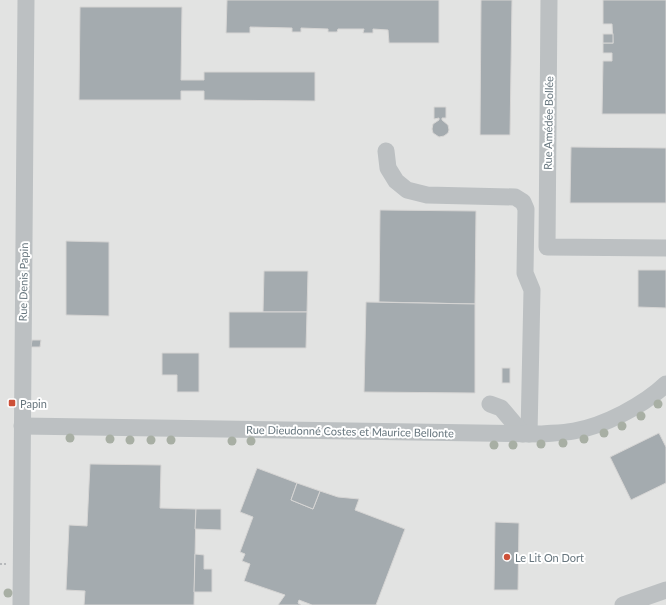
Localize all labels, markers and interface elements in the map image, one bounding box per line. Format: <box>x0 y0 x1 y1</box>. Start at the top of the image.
street label: Rue Amédée Bollée <box>541 76 555 170</box>
street label: Rue Denis Papin <box>16 243 30 321</box>
place label: Papin <box>20 397 47 410</box>
marker: Papin <box>7 398 17 408</box>
street label: Rue Dieudonné Costes et Maurice Bellonte <box>246 423 454 439</box>
place label: Le Lit On Dort <box>515 551 584 564</box>
marker: Le Lit On Dort <box>502 552 512 562</box>

